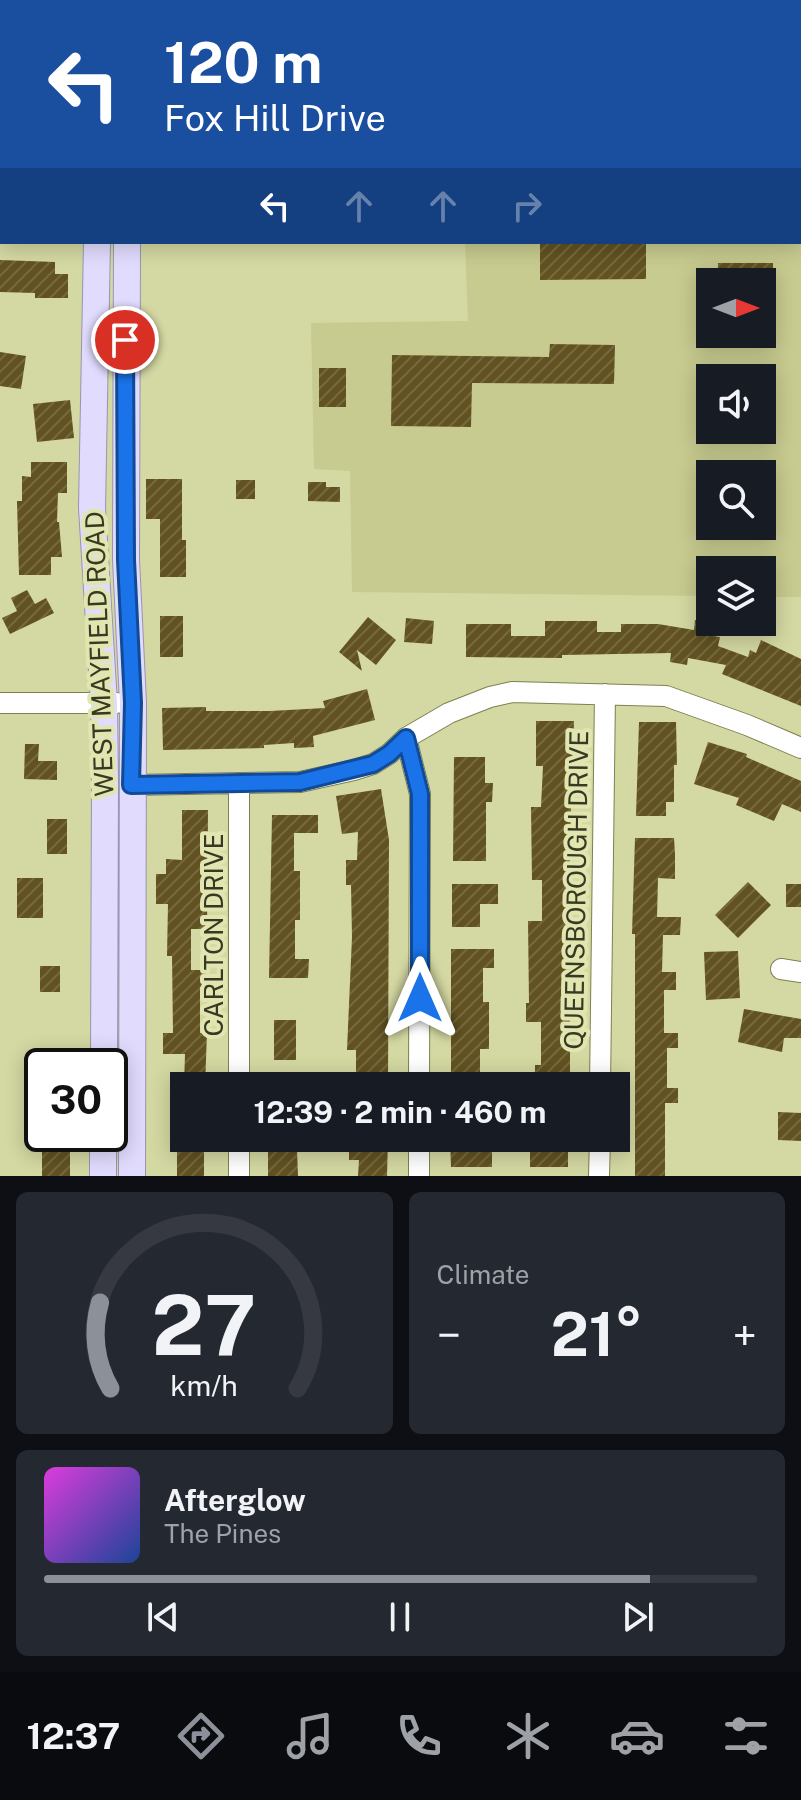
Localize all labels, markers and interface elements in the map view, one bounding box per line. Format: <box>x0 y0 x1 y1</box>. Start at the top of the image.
text: 120 m <box>164 30 322 96</box>
icon: left <box>32 32 136 136</box>
text: Fox Hill Drive <box>164 97 386 139</box>
icon: left <box>253 184 297 228</box>
icon: ahead <box>337 184 381 228</box>
icon: ahead <box>421 184 465 228</box>
icon: right <box>505 184 549 228</box>
north arrow <box>696 268 776 348</box>
map controls <box>696 268 776 636</box>
pin <box>91 306 159 374</box>
icon: arrive <box>103 318 147 362</box>
button: sound <box>696 364 776 444</box>
button: search <box>696 460 776 540</box>
street label: WEST MAYFIELD ROAD <box>79 511 119 797</box>
button: layers <box>696 556 776 636</box>
street label: QUEENSBOROUGH DRIVE <box>558 730 594 1050</box>
street label: CARLTON DRIVE <box>198 833 229 1037</box>
position arrow <box>378 956 462 1040</box>
speed limit sign: 30 <box>24 1048 128 1152</box>
text: 12:39 · 2 min · 460 m <box>254 1094 546 1130</box>
text: Climate <box>437 1259 530 1290</box>
text: 27 <box>152 1276 257 1374</box>
text: 21° <box>551 1299 643 1370</box>
text: − <box>437 1309 461 1361</box>
text: + <box>733 1309 757 1361</box>
text: km/h <box>171 1369 238 1402</box>
text: Afterglow <box>164 1482 306 1518</box>
text: The Pines <box>164 1518 281 1549</box>
icon: previous <box>141 1595 185 1639</box>
icon: pause <box>378 1595 422 1639</box>
icon: next <box>616 1595 660 1639</box>
icon: directions <box>173 1708 229 1764</box>
icon: music <box>282 1708 338 1764</box>
icon: phone <box>391 1708 447 1764</box>
icon: climate <box>500 1708 556 1764</box>
icon: car <box>609 1708 665 1764</box>
icon: filters <box>718 1708 774 1764</box>
text: 12:37 <box>27 1715 120 1757</box>

